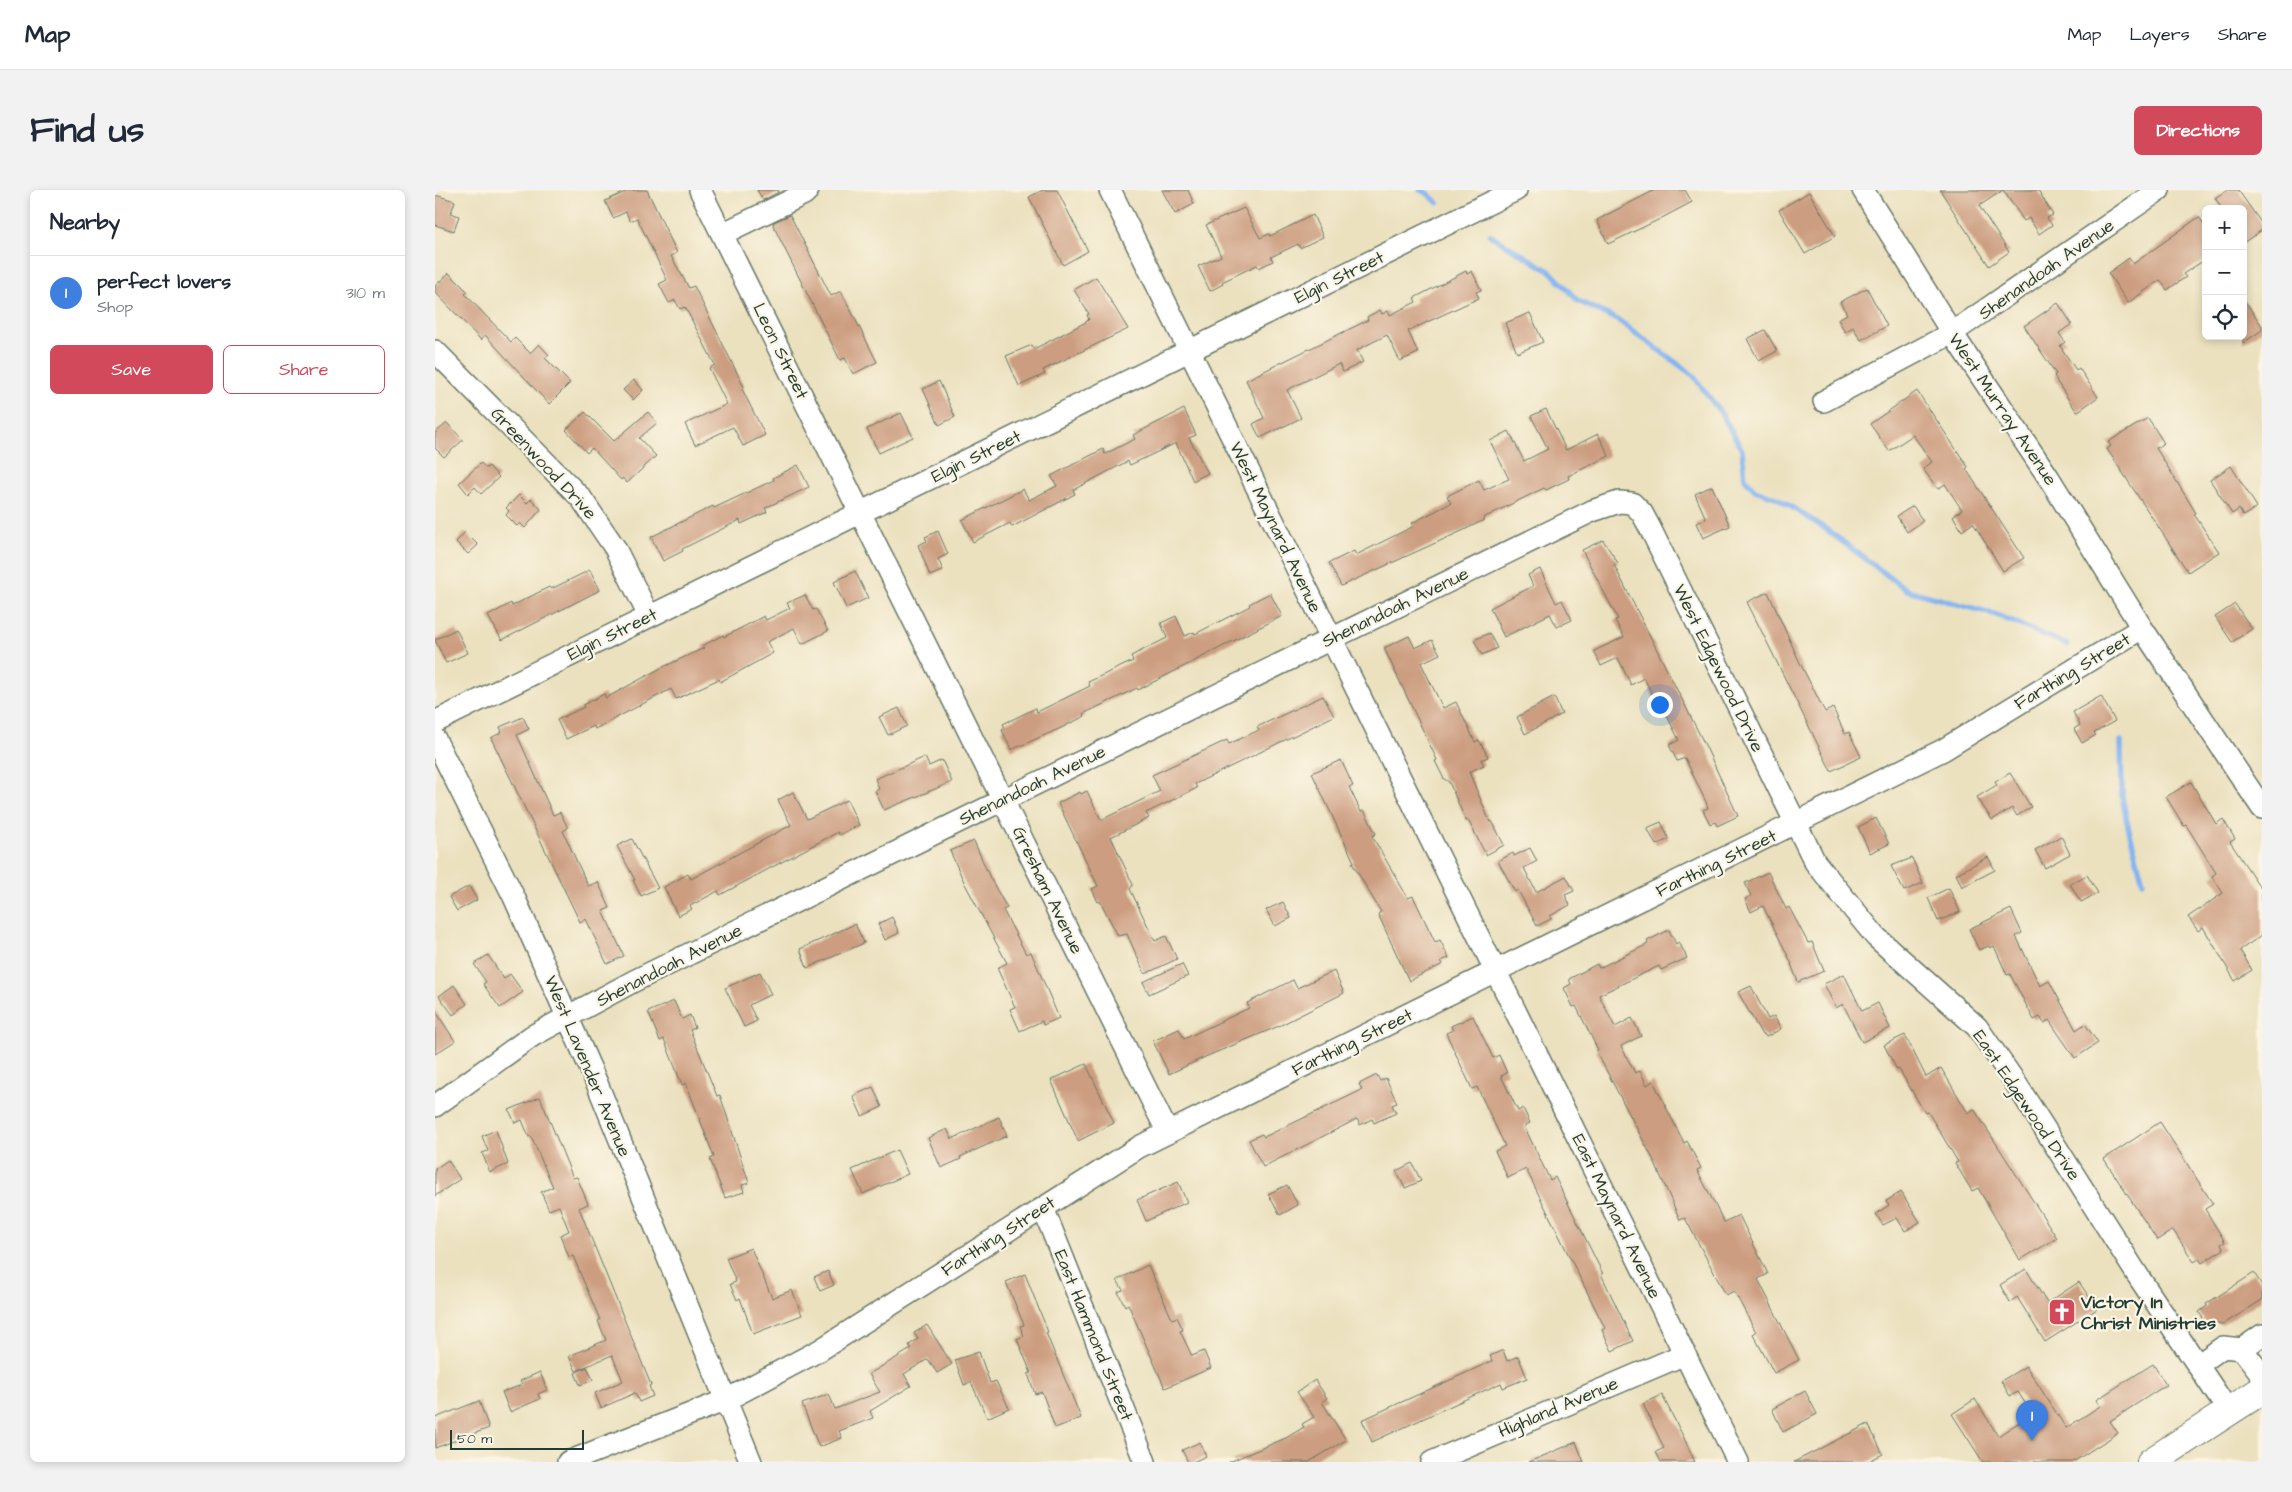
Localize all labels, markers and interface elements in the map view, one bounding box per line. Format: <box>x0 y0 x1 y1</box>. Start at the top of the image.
text: Map <box>25 18 70 52</box>
text: Map <box>2067 22 2101 47</box>
text: Layers <box>2129 22 2190 47</box>
text: Share <box>2218 22 2267 47</box>
text: Find us <box>30 106 144 155</box>
button: Directions <box>2134 106 2262 155</box>
map controls <box>2202 205 2247 340</box>
button: + <box>2202 205 2247 250</box>
text: Nearby <box>50 208 120 237</box>
street label: Shenandoah Avenue <box>1973 213 2119 326</box>
street label: Elgin Street <box>1290 245 1389 311</box>
button: − <box>2202 250 2247 295</box>
text: perfect lovers <box>97 269 231 296</box>
text: 1 <box>65 282 67 304</box>
text: 310 m <box>346 282 385 304</box>
button: locate <box>2202 295 2247 340</box>
text: Shop <box>97 296 133 318</box>
street label: Leon Street <box>747 299 815 404</box>
street label: West Murray Avenue <box>1941 328 2063 491</box>
button: Save <box>50 345 213 394</box>
button: Share <box>223 345 385 394</box>
street label: Greenwood Drive <box>485 402 603 525</box>
street label: Elgin Street <box>927 424 1026 490</box>
street label: West Maynard Avenue <box>1222 438 1328 617</box>
street label: Shenandoah Avenue <box>1318 561 1473 654</box>
street label: West Edgewood Drive <box>1666 580 1770 757</box>
street label: Elgin Street <box>563 602 662 668</box>
street label: Farthing Street <box>2009 626 2136 717</box>
your location <box>1647 692 1673 718</box>
street label: Shenandoah Avenue <box>955 739 1110 832</box>
street label: Gresham Avenue <box>1006 822 1089 958</box>
street label: Farthing Street <box>1652 823 1782 904</box>
street label: Shenandoah Avenue <box>592 918 747 1013</box>
street label: West Lavender Avenue <box>538 972 637 1161</box>
street label: Farthing Street <box>1288 1002 1418 1083</box>
street label: East Edgewood Drive <box>1966 1025 2087 1186</box>
street label: East Maynard Avenue <box>1565 1130 1667 1303</box>
street label: Farthing Street <box>936 1190 1061 1284</box>
street label: East Hammond Street <box>1048 1246 1140 1425</box>
place label: Victory In Christ Ministries <box>2080 1290 2216 1336</box>
church icon: Victory In Christ Ministries <box>2047 1297 2077 1327</box>
street label: Highland Avenue <box>1495 1371 1622 1445</box>
pin: 1 <box>2016 1400 2048 1441</box>
scale bar <box>450 1427 584 1450</box>
text: 50 m <box>457 1429 492 1449</box>

